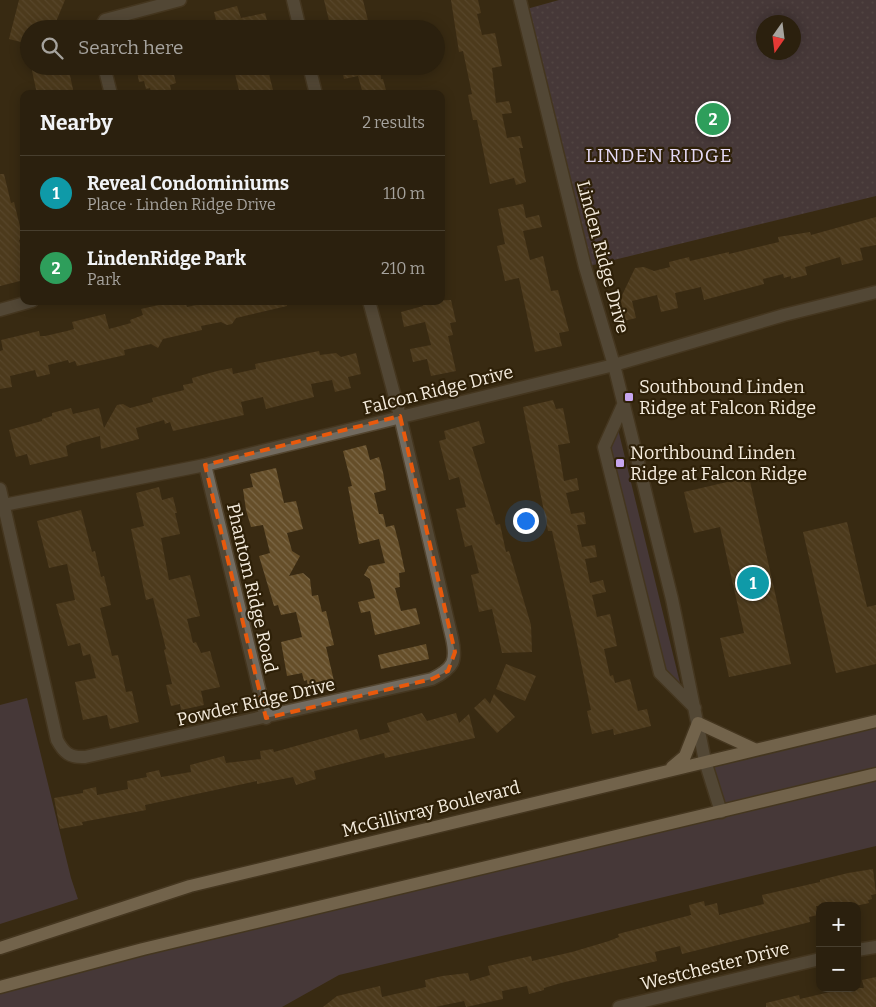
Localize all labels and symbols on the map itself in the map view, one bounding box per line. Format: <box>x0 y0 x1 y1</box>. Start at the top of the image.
north arrow <box>756 15 801 60</box>
pin: 2 <box>697 100 729 138</box>
district label: LINDEN RIDGE <box>585 144 733 167</box>
street label: Linden Ridge Drive <box>572 178 634 336</box>
street label: Falcon Ridge Drive <box>361 361 515 419</box>
place label: Southbound Linden Ridge at Falcon Ridge <box>639 376 816 419</box>
marker: Southbound Linden Ridge at Falcon Ridge <box>623 391 635 403</box>
place label: Northbound Linden Ridge at Falcon Ridge <box>630 442 807 485</box>
marker: Northbound Linden Ridge at Falcon Ridge <box>614 457 626 469</box>
street label: Phantom Ridge Road <box>222 501 282 675</box>
your location <box>513 508 539 534</box>
pin: 1 <box>737 564 769 602</box>
street label: Powder Ridge Drive <box>175 673 337 731</box>
street label: McGillivray Boulevard <box>340 776 523 842</box>
street label: Westchester Drive <box>638 937 792 995</box>

